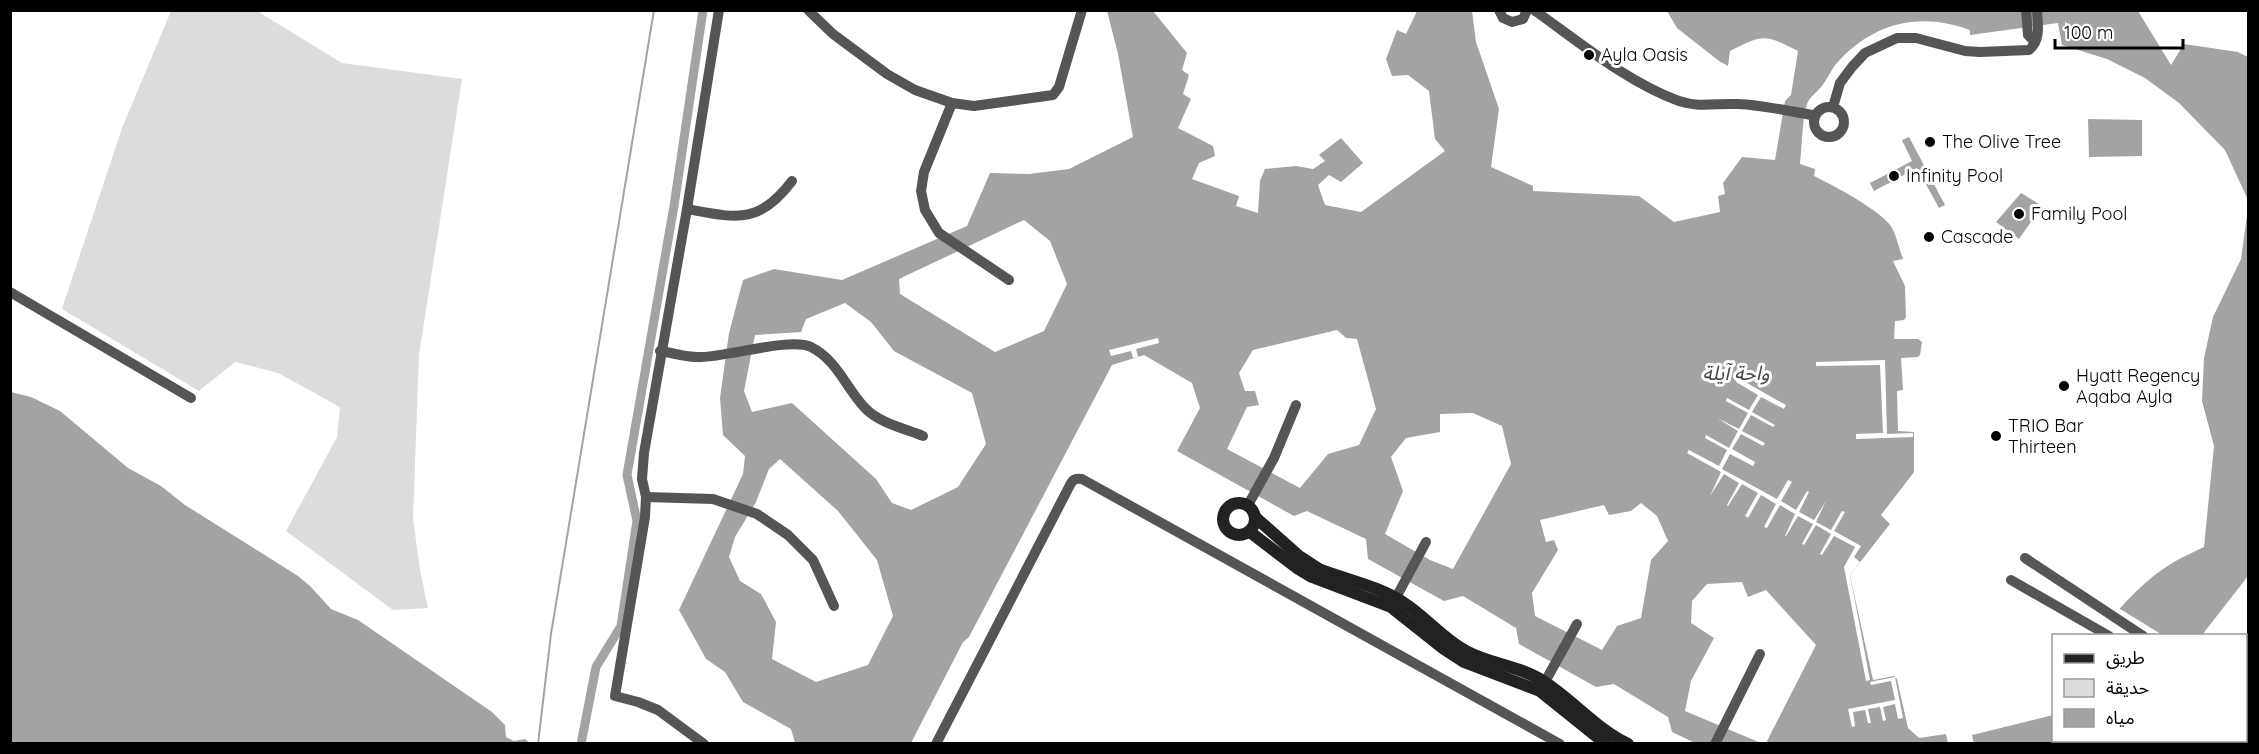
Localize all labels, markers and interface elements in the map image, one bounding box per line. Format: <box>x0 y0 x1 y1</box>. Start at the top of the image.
scale bar <box>2055 12 2182 50</box>
text: 100 m <box>2064 21 2113 44</box>
place label: Ayla Oasis <box>1601 43 1688 66</box>
marker: Ayla Oasis <box>1582 48 1596 62</box>
place label: The Olive Tree <box>1942 130 2061 153</box>
marker: The Olive Tree <box>1923 135 1937 149</box>
place label: Infinity Pool <box>1906 164 2003 187</box>
marker: Infinity Pool <box>1887 169 1901 183</box>
place label: Family Pool <box>2031 202 2127 225</box>
marker: Family Pool <box>2012 207 2026 221</box>
place label: Cascade <box>1941 225 2013 248</box>
marker: Cascade <box>1922 230 1936 244</box>
water label: واحة آيلة <box>1702 360 1770 385</box>
place label: Hyatt Regency Aqaba Ayla <box>2076 364 2200 408</box>
marker: Hyatt Regency Aqaba Ayla <box>2057 379 2071 393</box>
place label: TRIO Bar Thirteen <box>2008 414 2084 458</box>
marker: TRIO Bar Thirteen <box>1989 429 2003 443</box>
legend <box>2052 634 2247 742</box>
text: طريق <box>2106 646 2145 669</box>
text: حديقة <box>2106 676 2149 699</box>
text: مياه <box>2106 706 2135 729</box>

